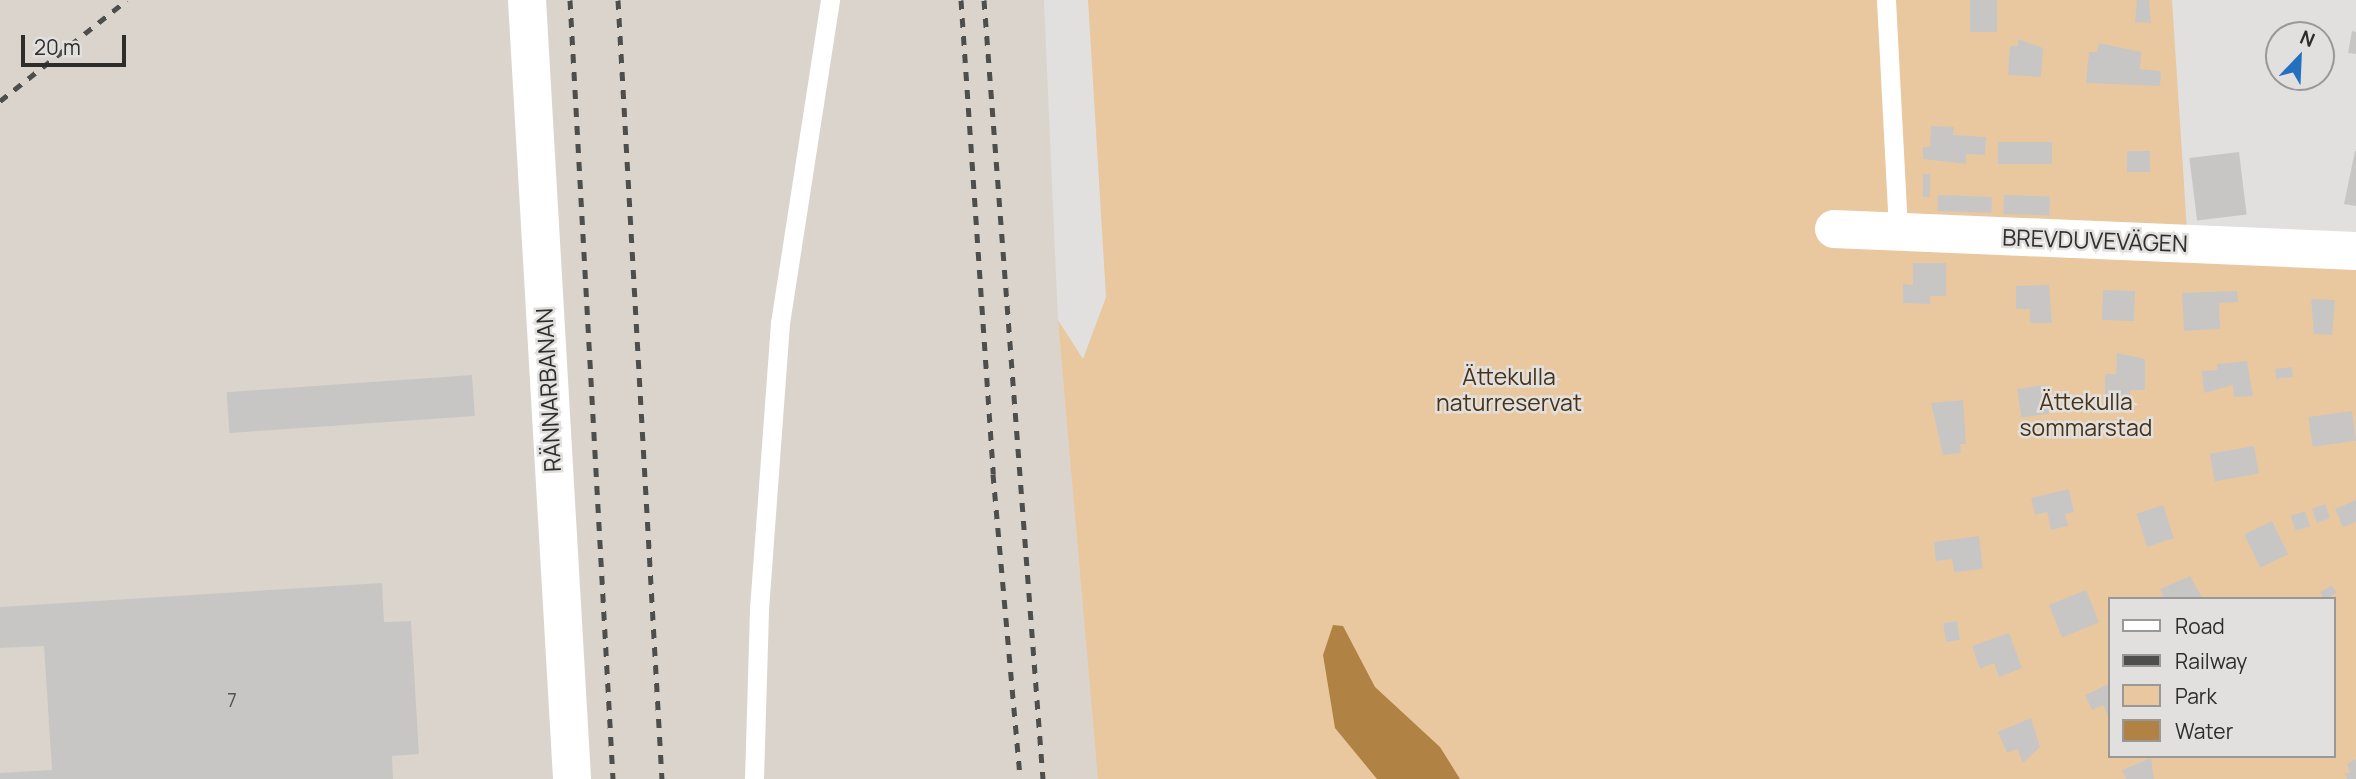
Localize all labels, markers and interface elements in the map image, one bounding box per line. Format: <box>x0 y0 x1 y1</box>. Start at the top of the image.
scale bar <box>24 21 130 65</box>
north arrow <box>2265 21 2335 91</box>
text: N <box>2296 24 2319 53</box>
text: 20 m <box>34 33 81 61</box>
street label: BREVDUVEVÄGEN <box>2002 223 2188 257</box>
street label: RÄNNARBANAN <box>530 307 566 473</box>
park label: Ättekulla naturreservat <box>1436 362 1582 416</box>
park label: Ättekulla sommarstad <box>2020 387 2152 441</box>
legend <box>2108 597 2335 758</box>
text: Road <box>2175 612 2225 640</box>
text: Railway <box>2175 647 2247 675</box>
text: Park <box>2175 682 2217 710</box>
house number: 7 <box>227 690 237 712</box>
text: Water <box>2175 717 2233 745</box>

